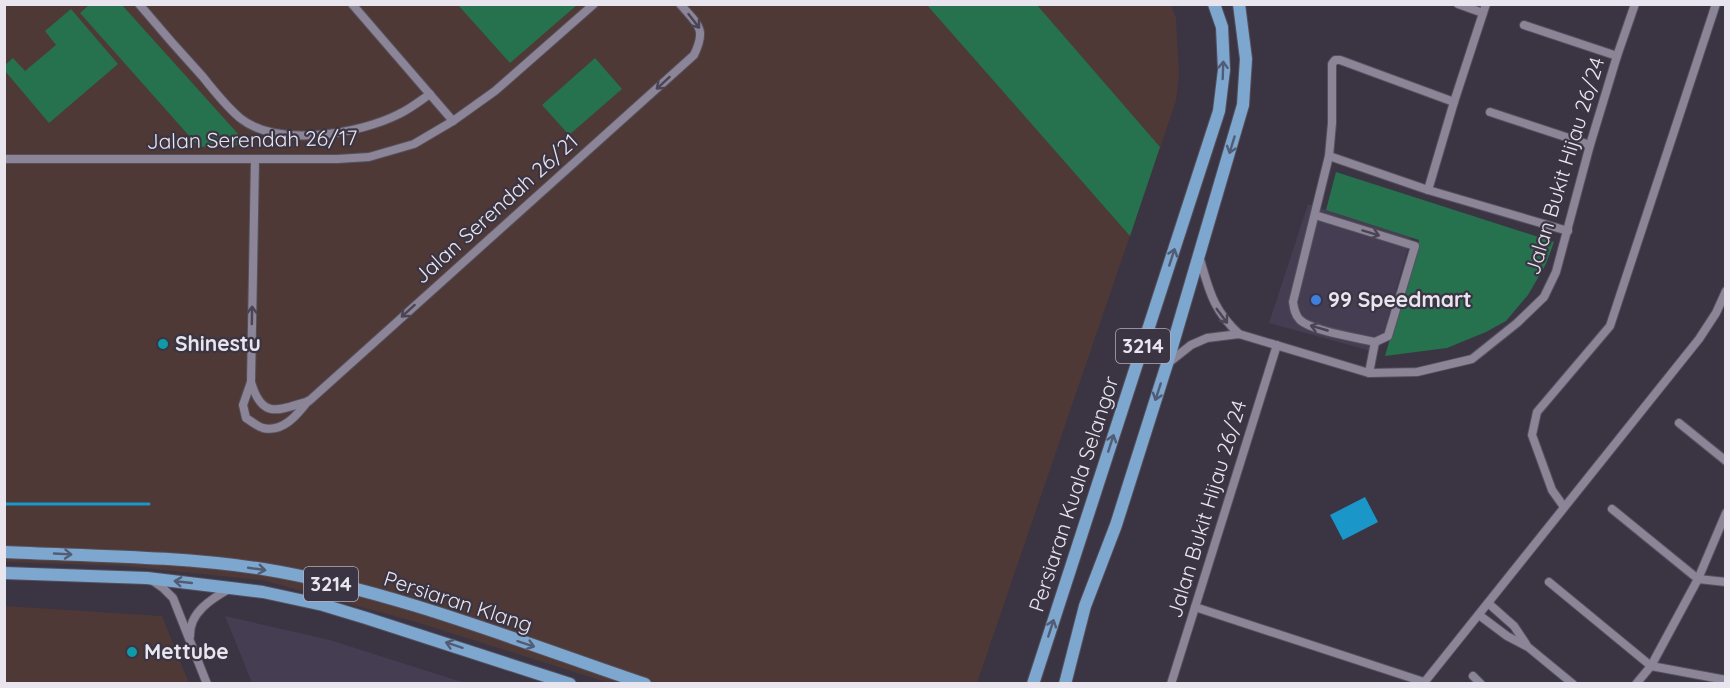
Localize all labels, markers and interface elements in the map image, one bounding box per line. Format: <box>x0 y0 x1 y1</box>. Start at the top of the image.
one-way arrow <box>687 13 700 29</box>
street label: Jalan Bukit Hijau 26/24 <box>1519 54 1610 278</box>
one-way arrow <box>1217 60 1229 80</box>
one-way arrow <box>656 76 671 90</box>
street label: Jalan Serendah 26/17 <box>146 124 358 154</box>
street label: Jalan Serendah 26/21 <box>408 128 583 289</box>
one-way arrow <box>1226 135 1237 154</box>
one-way arrow <box>1361 228 1380 239</box>
one-way arrow <box>1167 248 1178 267</box>
place label: 99 Speedmart <box>1328 286 1472 312</box>
marker: 99 Speedmart <box>1309 293 1323 307</box>
one-way arrow <box>401 304 416 318</box>
one-way arrow <box>247 305 258 325</box>
one-way arrow <box>1216 308 1229 324</box>
one-way arrow <box>1310 322 1329 333</box>
road number: 3214 <box>1116 329 1170 363</box>
place label: Shinestu <box>175 330 261 356</box>
marker: Shinestu <box>156 337 170 351</box>
street label: Persiaran Kuala Selangor <box>1023 372 1123 615</box>
one-way arrow <box>1152 382 1163 401</box>
street label: Jalan Bukit Hijau 26/24 <box>1161 397 1252 621</box>
one-way arrow <box>1106 434 1117 453</box>
one-way arrow <box>52 549 72 560</box>
one-way arrow <box>247 563 267 574</box>
street label: Persiaran Klang <box>381 565 536 637</box>
road number: 3214 <box>304 567 358 601</box>
one-way arrow <box>174 576 194 587</box>
one-way arrow <box>1046 619 1057 638</box>
place label: Mettube <box>144 638 229 664</box>
one-way arrow <box>445 639 464 650</box>
one-way arrow <box>516 639 535 650</box>
marker: Mettube <box>125 645 139 659</box>

